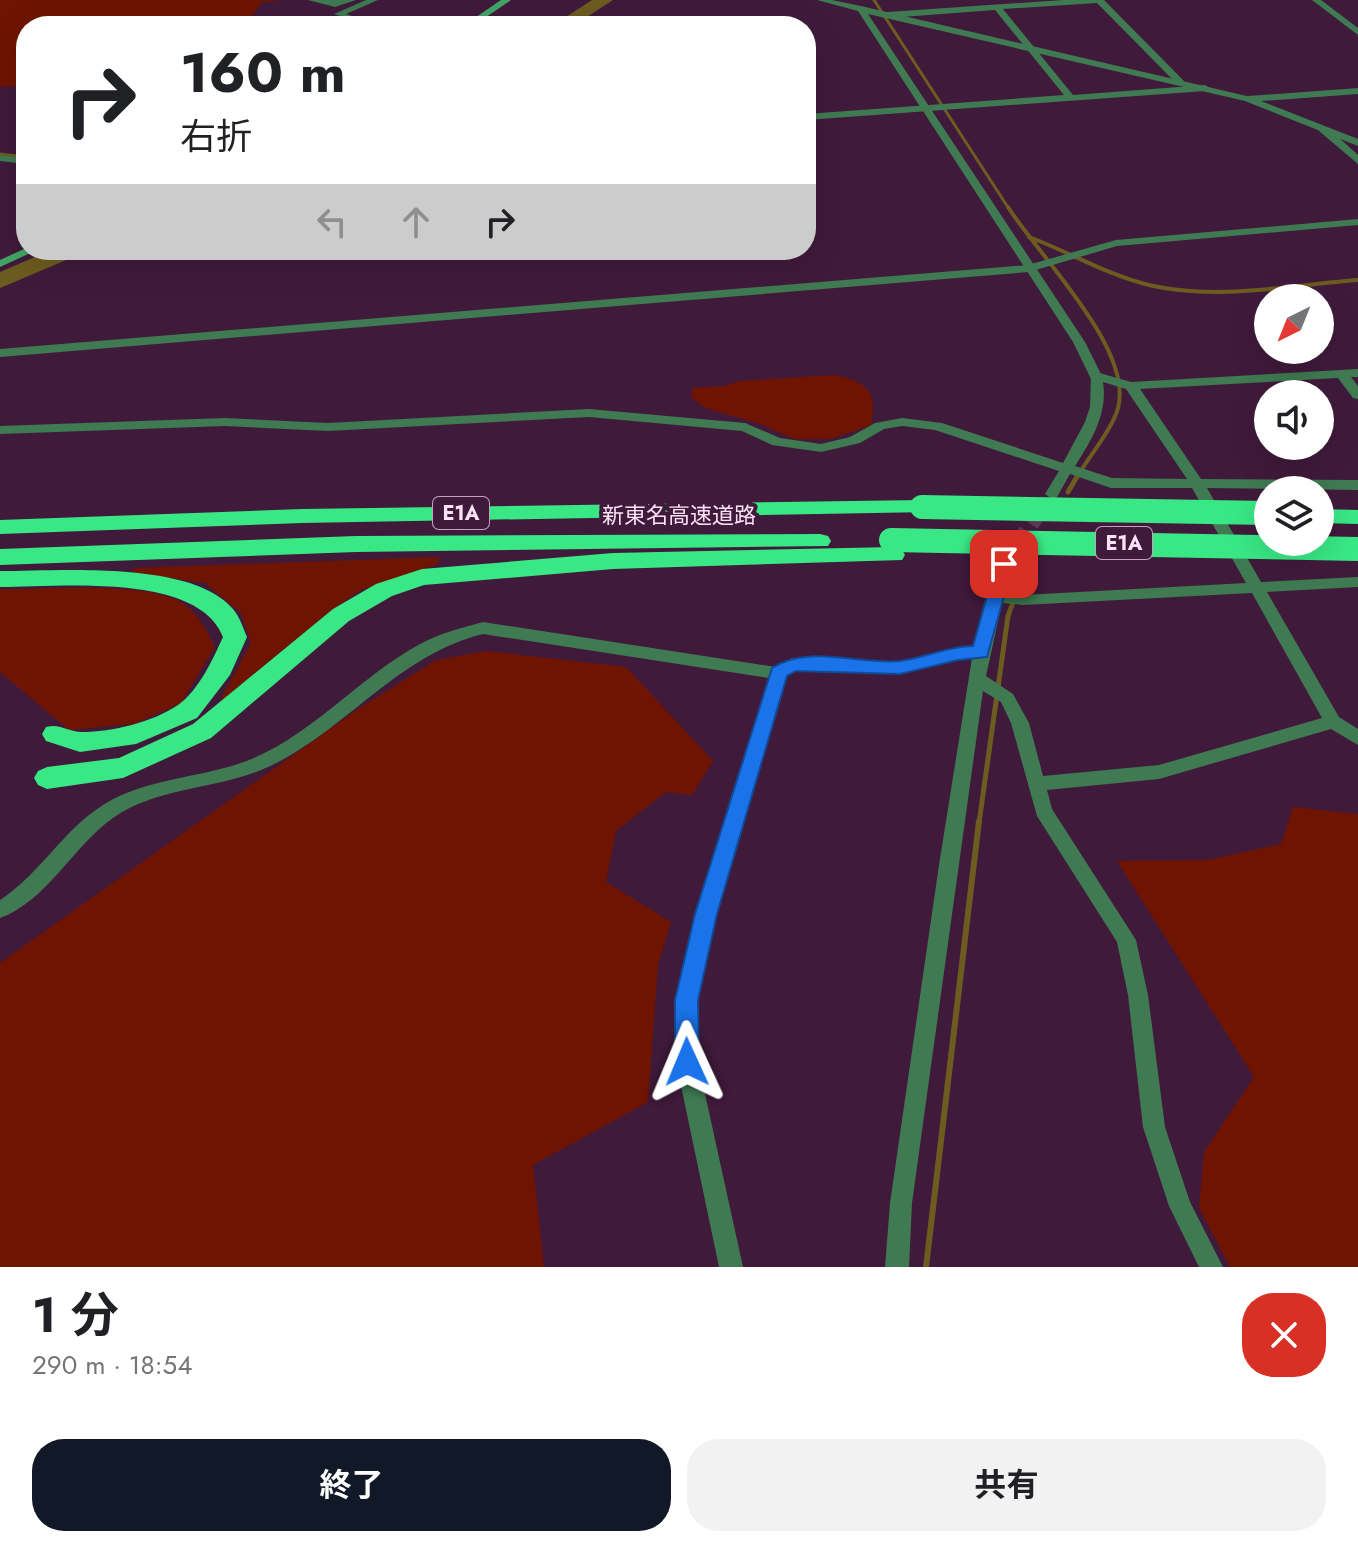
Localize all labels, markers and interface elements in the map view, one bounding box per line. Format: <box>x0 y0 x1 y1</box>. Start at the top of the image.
text: 160 m <box>180 32 346 113</box>
icon: right <box>48 48 152 152</box>
text: 右折 <box>180 110 252 162</box>
icon: left <box>310 200 354 244</box>
icon: ahead <box>394 200 438 244</box>
icon: right <box>478 200 522 244</box>
north arrow <box>1254 284 1334 364</box>
map controls <box>1254 284 1334 556</box>
button: sound <box>1254 380 1334 460</box>
button: layers <box>1254 476 1334 556</box>
road number: E1A <box>433 497 489 529</box>
street label: 新東名高速道路 <box>602 499 756 531</box>
road number: E1A <box>1096 527 1152 559</box>
pin <box>970 530 1038 598</box>
icon: arrive <box>982 542 1026 586</box>
position arrow <box>645 1020 729 1104</box>
text: 1 分 <box>32 1281 119 1350</box>
button: close <box>1242 1293 1326 1377</box>
text: 290 m · 18:54 <box>32 1346 192 1384</box>
button: 終了 <box>32 1439 671 1531</box>
button: 共有 <box>687 1439 1326 1531</box>

